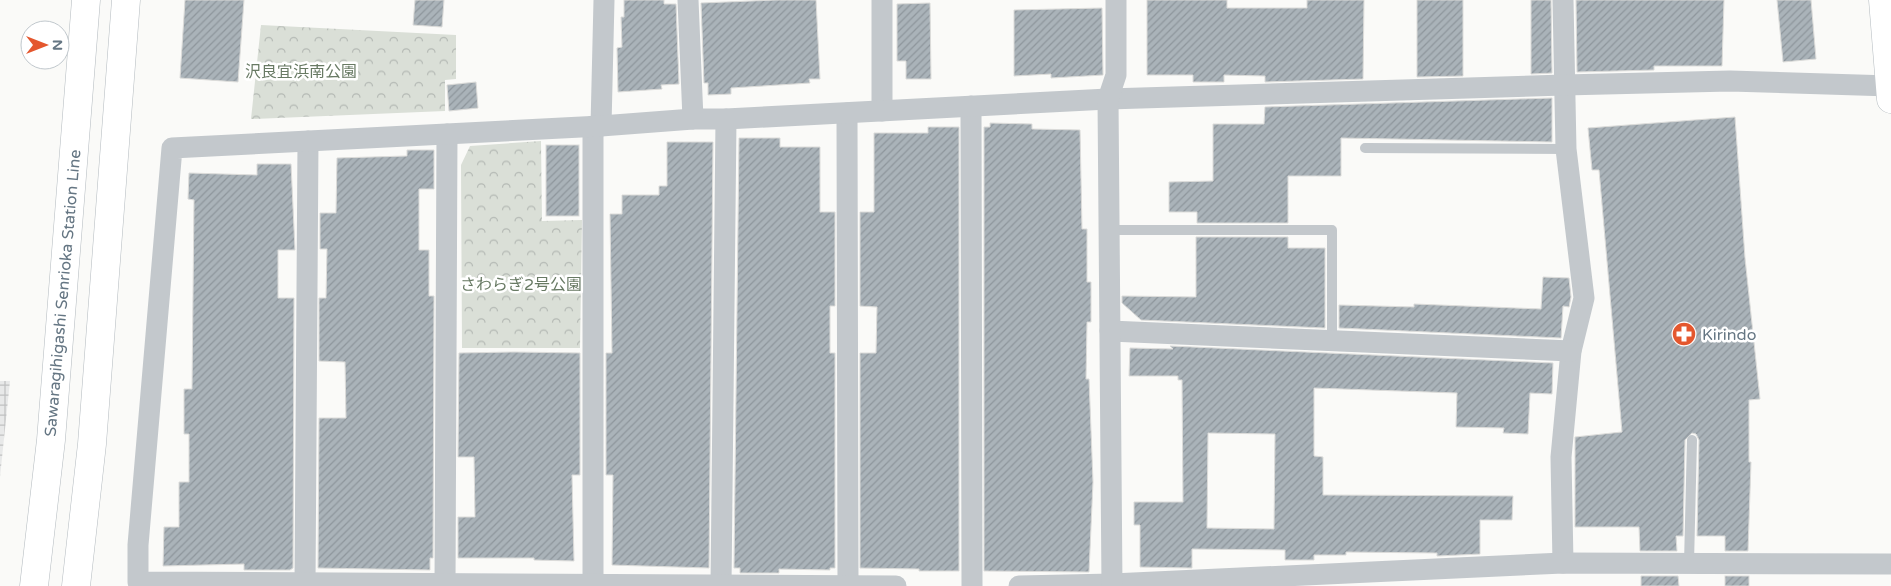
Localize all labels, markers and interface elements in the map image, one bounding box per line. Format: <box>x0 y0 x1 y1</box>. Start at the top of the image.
north arrow <box>20 20 70 70</box>
text: N <box>49 39 66 51</box>
park label: 沢良宜浜南公園 <box>245 62 357 82</box>
street label: Sawaragihigashi Senrioka Station Line <box>40 149 86 438</box>
park label: さわらぎ2号公園 <box>460 275 582 295</box>
pharmacy icon: Kirindo <box>1671 321 1697 347</box>
place label: Kirindo <box>1702 325 1756 345</box>

